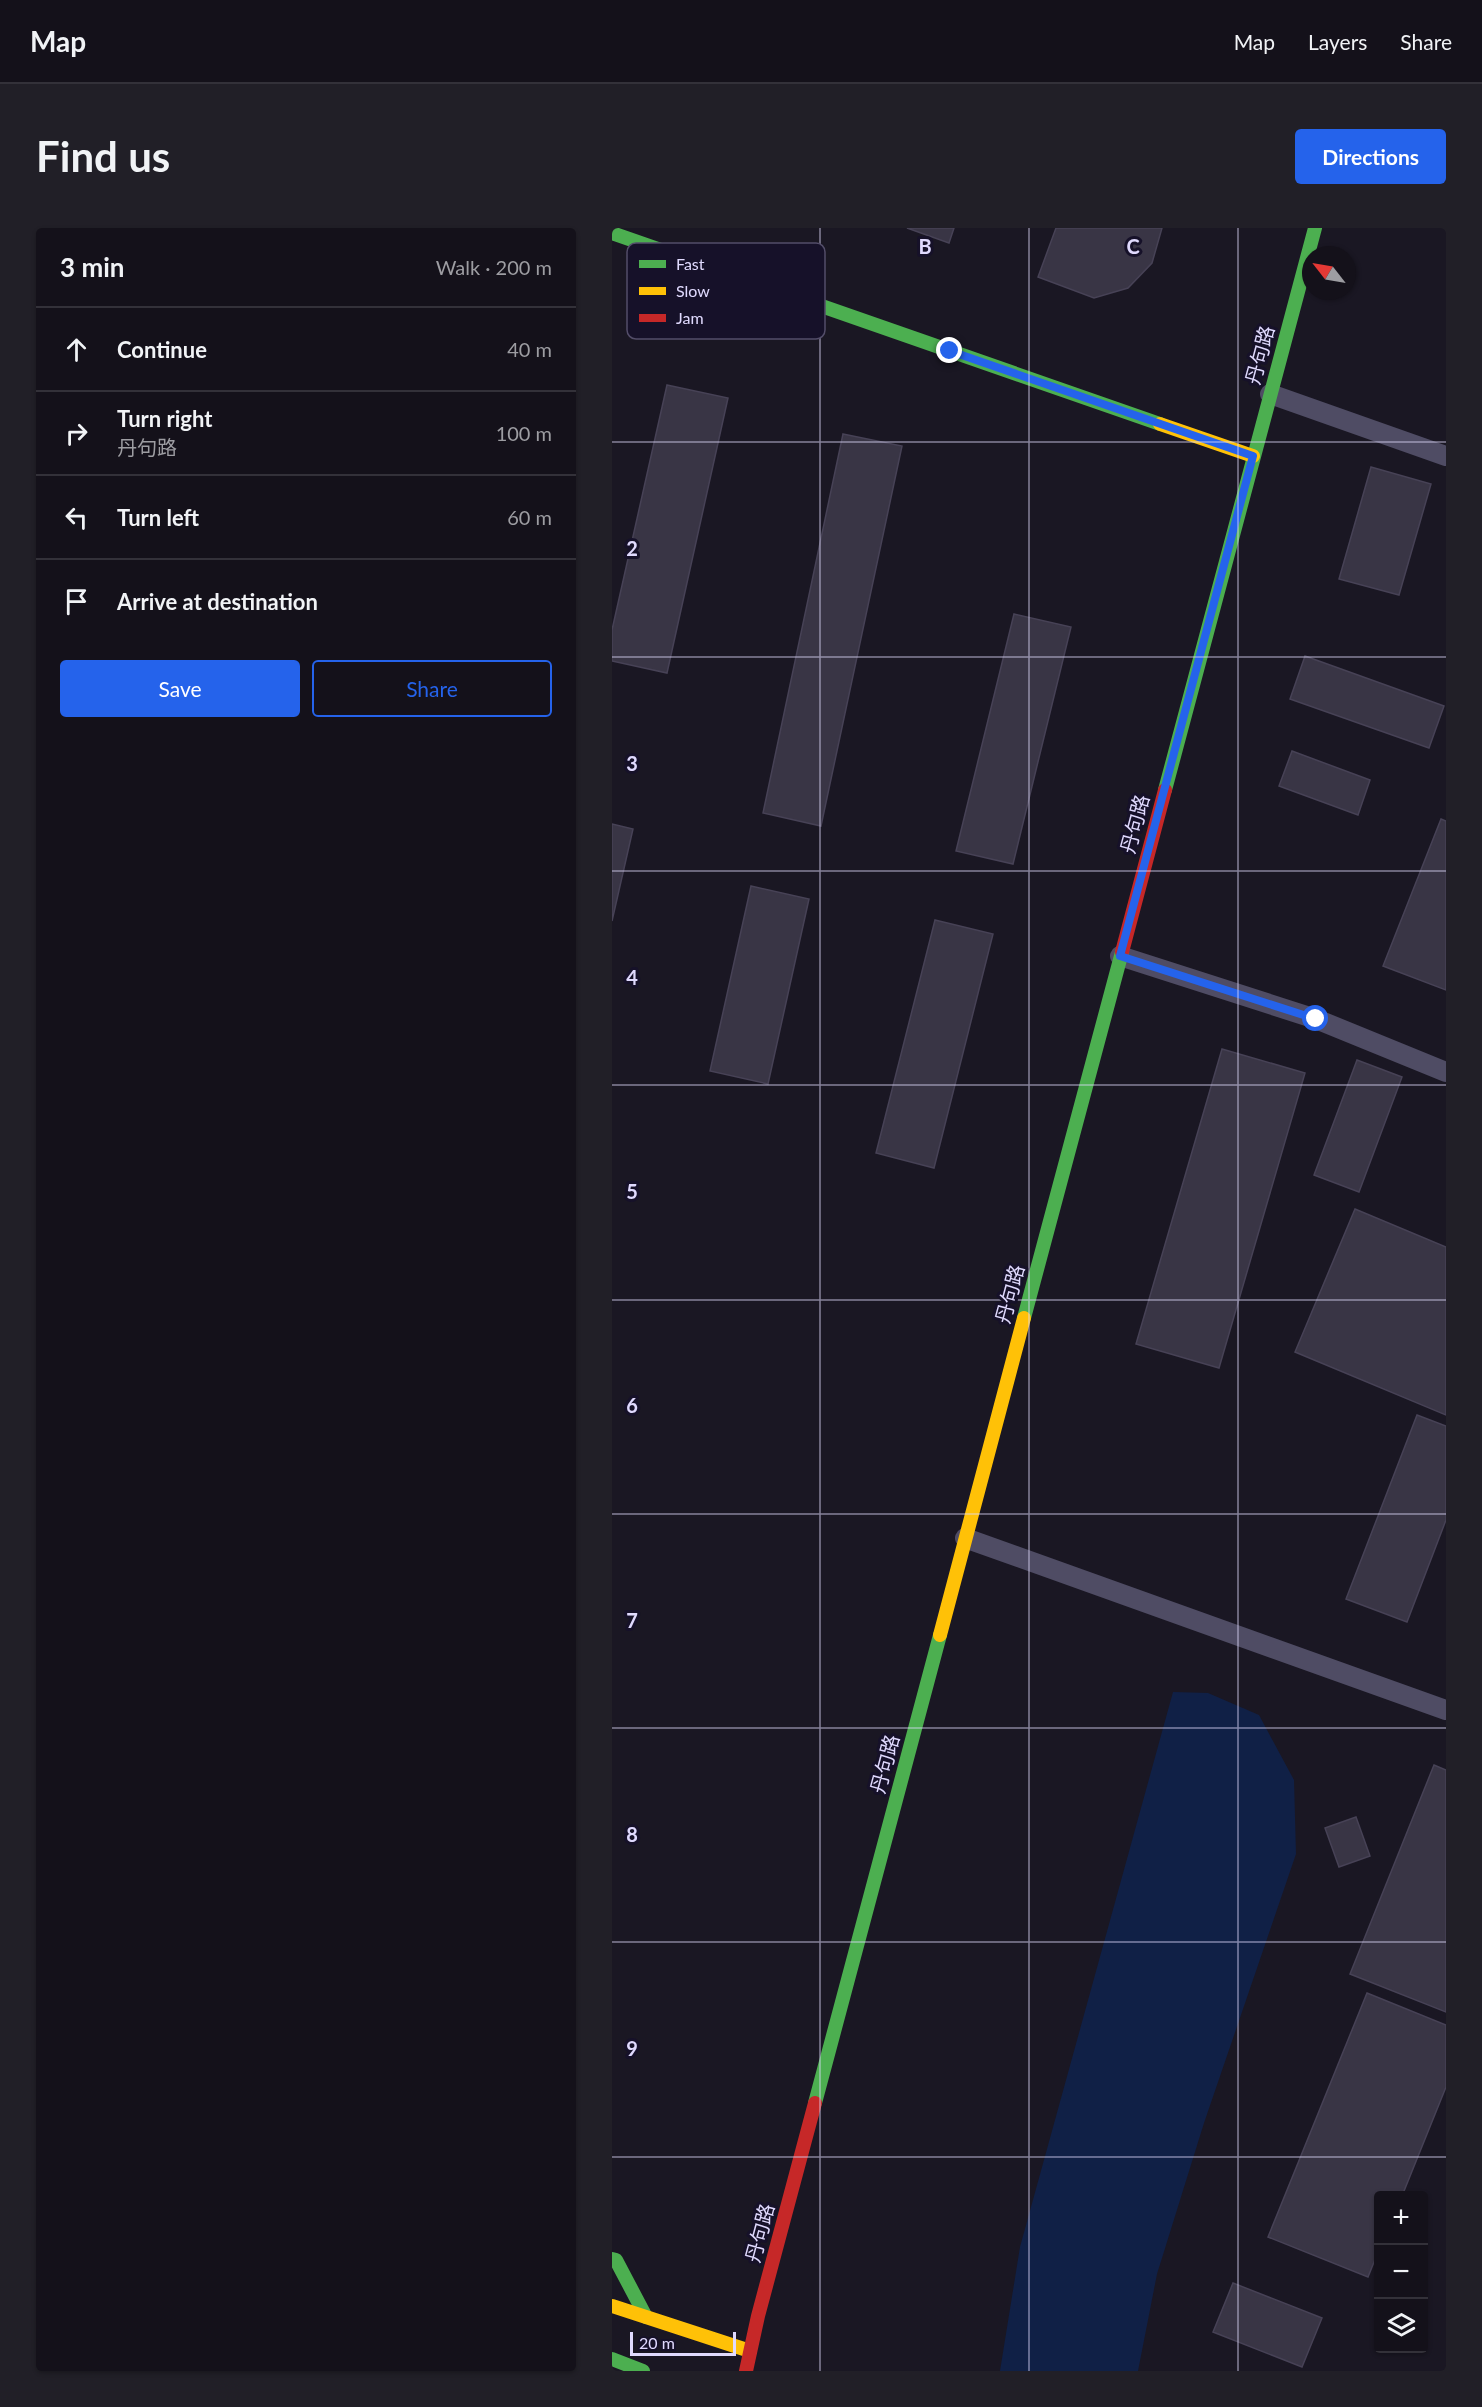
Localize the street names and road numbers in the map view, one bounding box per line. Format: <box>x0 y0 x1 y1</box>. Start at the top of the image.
street label: 丹句路 <box>1240 323 1278 387</box>
street label: 丹句路 <box>1115 792 1153 856</box>
street label: 丹句路 <box>990 1262 1028 1326</box>
street label: 丹句路 <box>865 1732 903 1796</box>
street label: 丹句路 <box>740 2201 778 2265</box>

